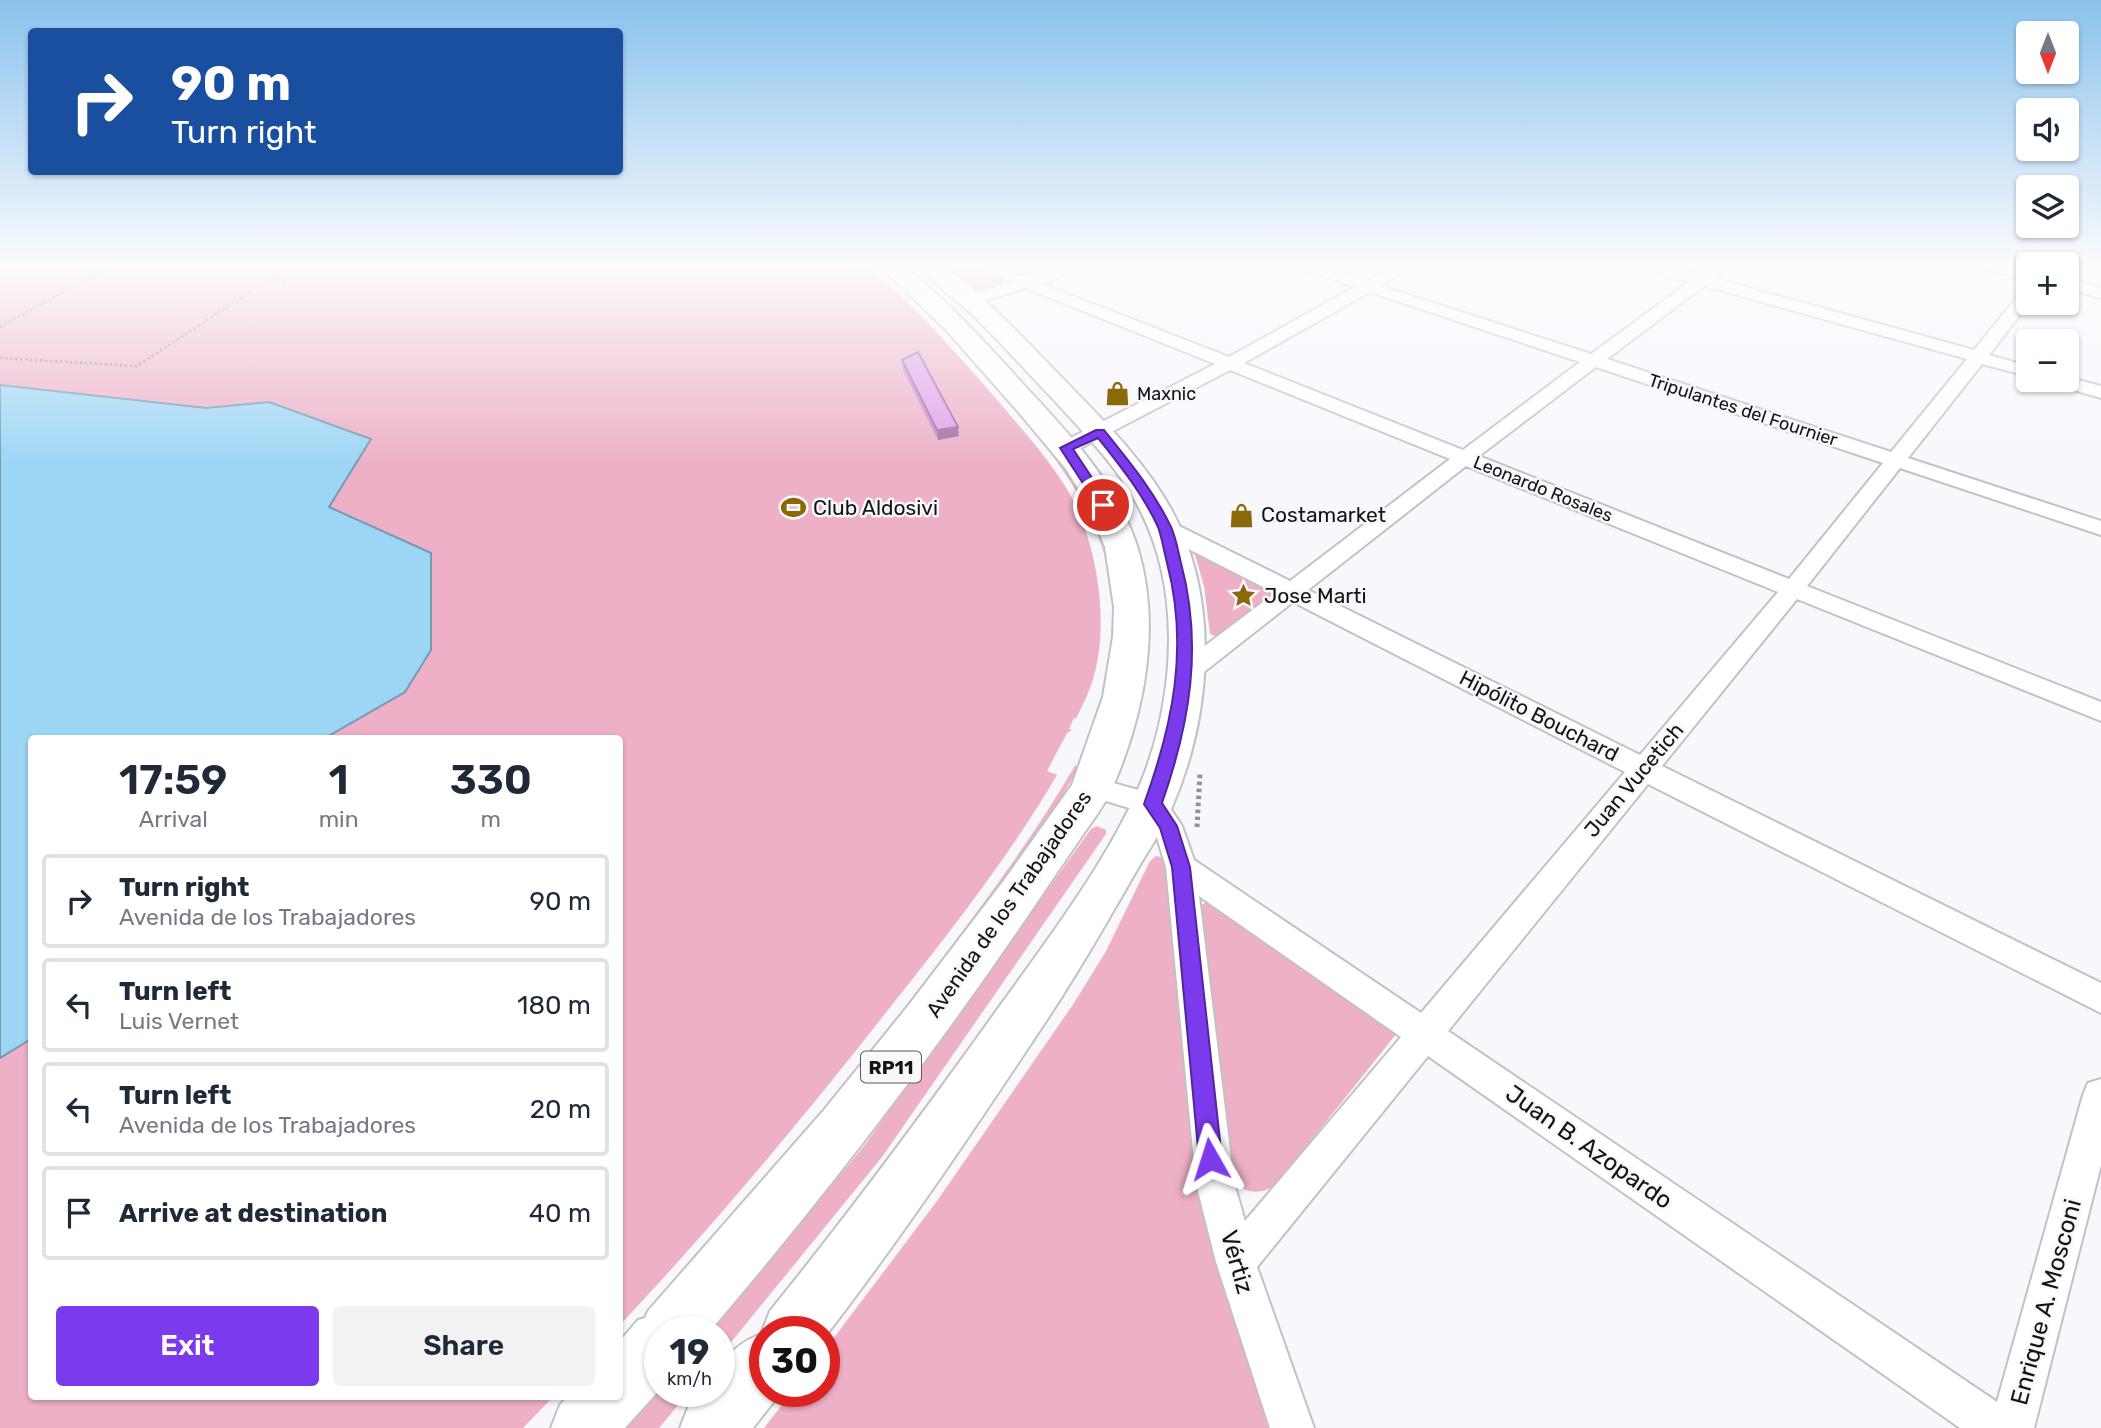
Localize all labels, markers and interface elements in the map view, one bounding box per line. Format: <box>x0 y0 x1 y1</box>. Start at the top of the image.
north arrow <box>2016 21 2079 84</box>
map controls <box>2016 21 2079 392</box>
text: 90 m <box>171 54 291 112</box>
icon: right <box>56 56 147 147</box>
button: sound <box>2016 98 2079 161</box>
text: Turn right <box>171 113 316 151</box>
button: layers <box>2016 175 2079 238</box>
button: + <box>2016 252 2079 315</box>
button: − <box>2016 329 2079 392</box>
street label: Tripulantes del Fournier <box>1646 369 1841 451</box>
shop icon: Maxnic <box>1103 380 1131 408</box>
place label: Maxnic <box>1137 383 1196 405</box>
street label: Leonardo Rosales <box>1470 451 1616 527</box>
pin <box>1073 475 1133 535</box>
icon: arrive <box>1084 486 1122 524</box>
sports icon: Club Aldosivi <box>779 494 807 522</box>
place label: Club Aldosivi <box>813 495 938 520</box>
shop icon: Costamarket <box>1227 501 1255 529</box>
place label: Costamarket <box>1261 502 1386 527</box>
place icon: Jose Marti <box>1230 582 1258 610</box>
place label: Jose Marti <box>1264 583 1367 608</box>
street label: Hipólito Bouchard <box>1455 665 1623 766</box>
street label: Juan Vucetich <box>1579 717 1689 842</box>
text: 17:59 <box>119 755 228 805</box>
text: 1 <box>329 755 349 805</box>
text: 330 <box>450 755 532 805</box>
street label: Avenida de los Trabajadores <box>921 785 1097 1022</box>
text: Arrival <box>139 805 208 833</box>
text: min <box>319 805 359 833</box>
text: m <box>481 805 501 833</box>
text: Turn right <box>119 872 249 903</box>
icon: right <box>60 882 98 920</box>
text: 90 m <box>530 886 591 917</box>
text: Avenida de los Trabajadores <box>119 903 416 931</box>
text: Turn left <box>119 976 231 1007</box>
icon: left <box>60 986 98 1024</box>
text: 180 m <box>517 990 591 1021</box>
text: Luis Vernet <box>119 1007 239 1035</box>
road number: RP11 <box>861 1051 921 1082</box>
street label: Juan B. Azopardo <box>1500 1079 1678 1215</box>
text: Turn left <box>119 1080 231 1111</box>
icon: left <box>60 1090 98 1128</box>
text: 20 m <box>530 1094 591 1125</box>
text: Avenida de los Trabajadores <box>119 1111 416 1139</box>
position arrow <box>1173 1122 1247 1196</box>
icon: arrive <box>60 1194 98 1232</box>
street label: Enrique A. Mosconi <box>2005 1196 2087 1408</box>
text: Arrive at destination <box>119 1198 387 1229</box>
text: 40 m <box>529 1198 591 1229</box>
street label: Vértiz <box>1215 1227 1259 1297</box>
button: Exit <box>56 1306 319 1386</box>
button: Share <box>333 1306 595 1386</box>
speed limit sign: 30 <box>749 1316 840 1407</box>
text: 19 <box>670 1331 709 1373</box>
text: km/h <box>667 1368 712 1390</box>

